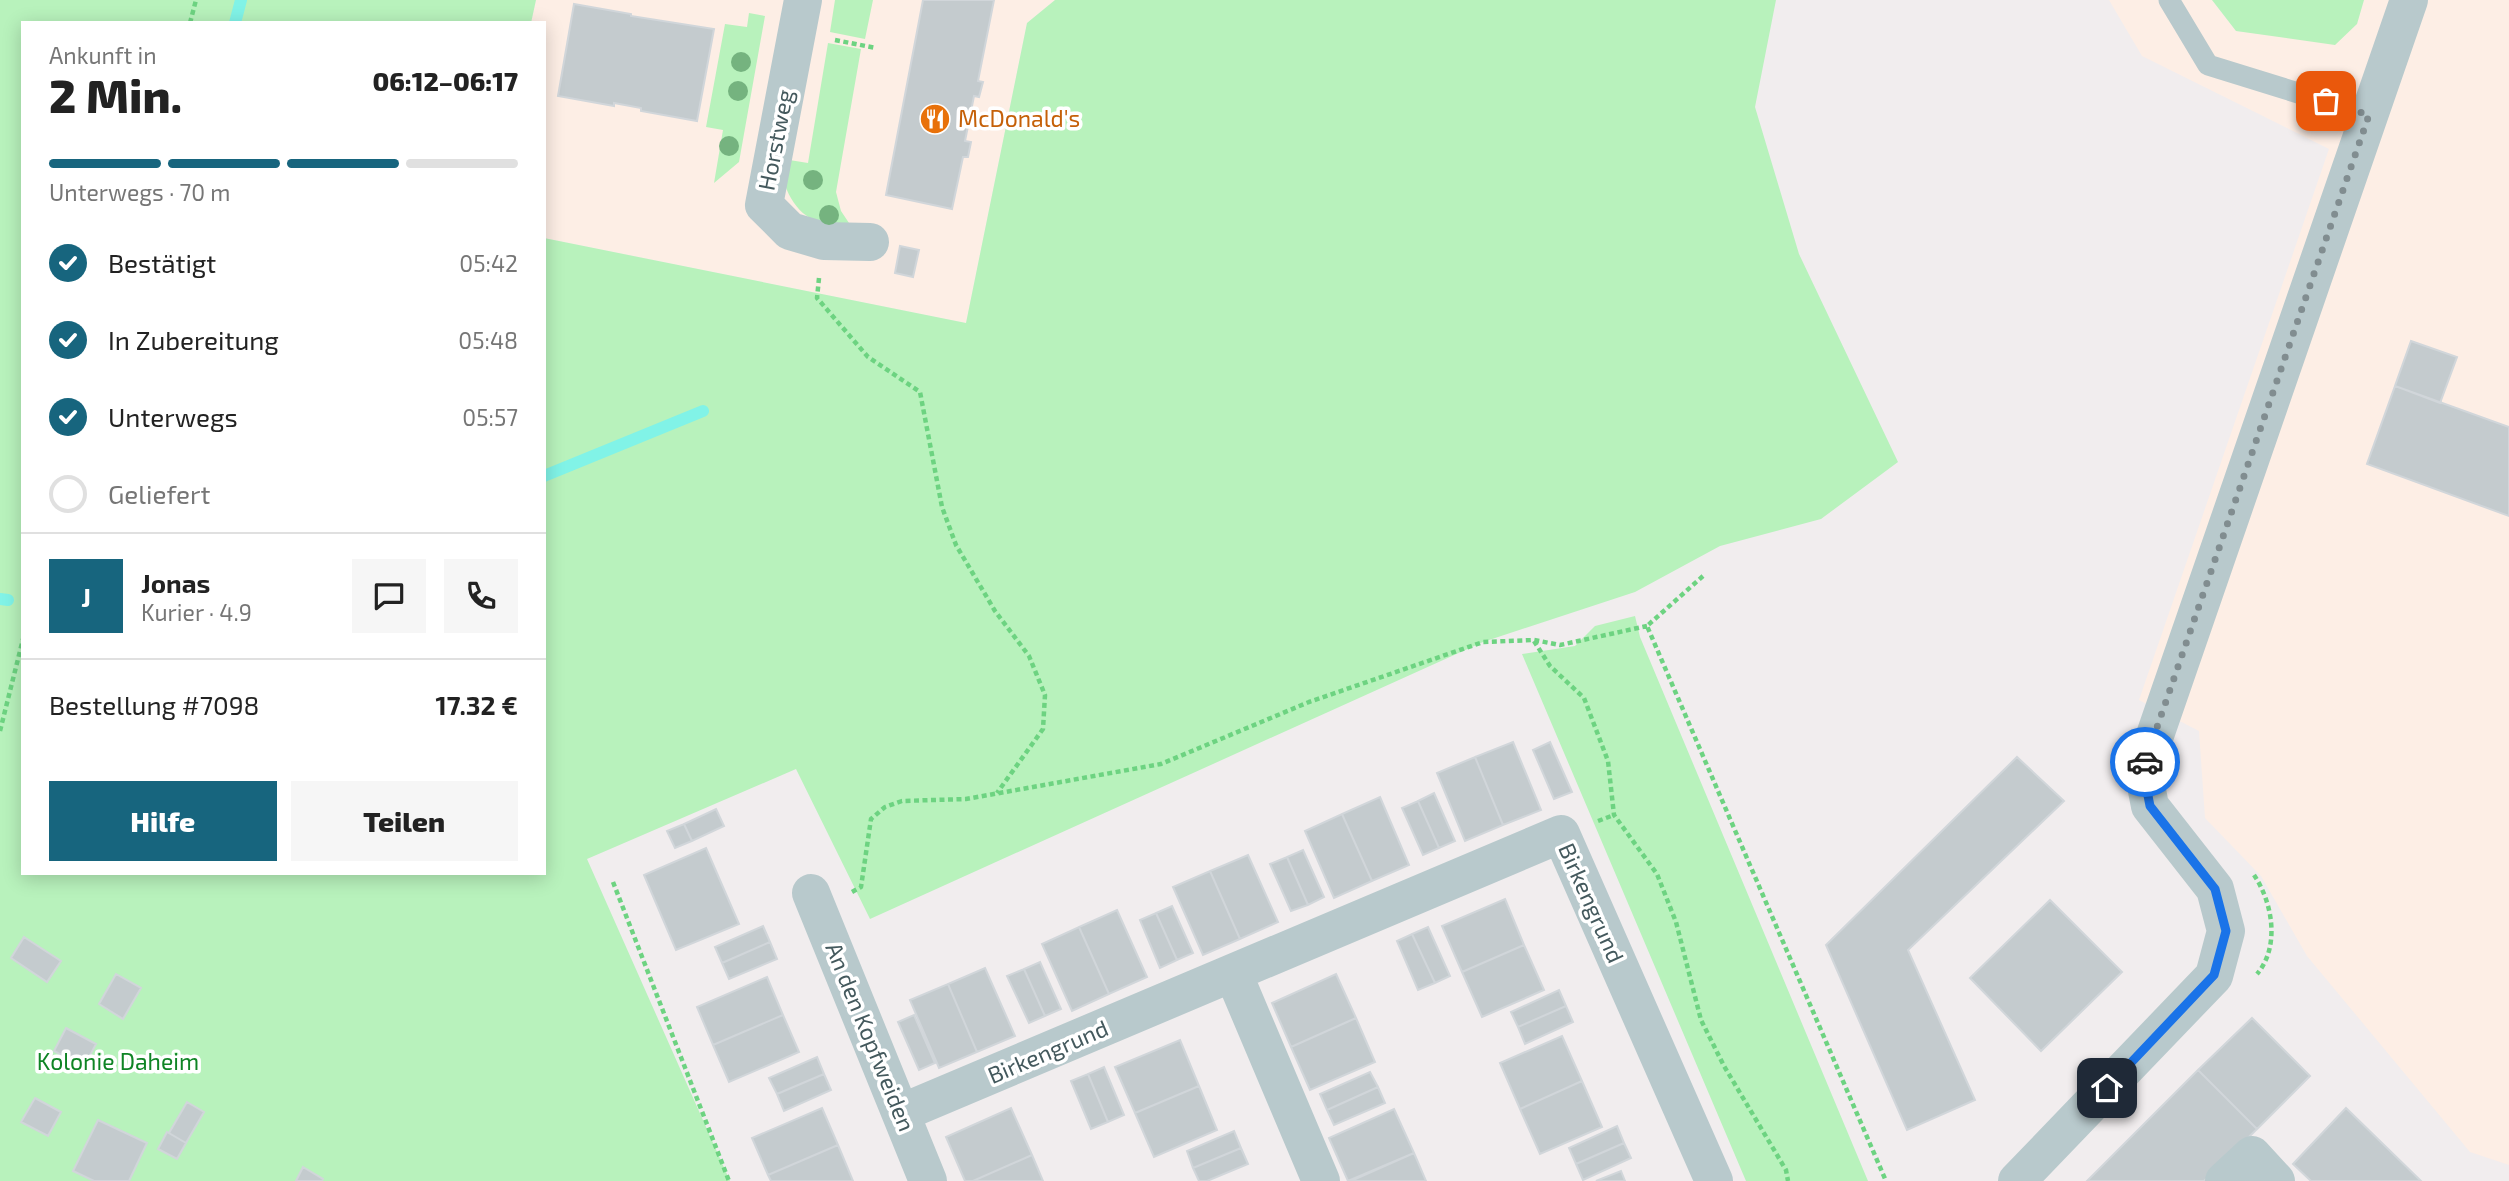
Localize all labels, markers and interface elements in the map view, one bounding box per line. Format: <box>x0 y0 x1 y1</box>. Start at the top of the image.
text: Ankunft in <box>49 41 157 69</box>
text: 06:12–06:17 <box>372 65 518 96</box>
text: 2 Min. <box>49 67 182 122</box>
pin <box>2296 71 2356 131</box>
icon: bag <box>2307 82 2345 120</box>
street label: Horstweg <box>752 87 799 193</box>
restaurant icon: McDonald's <box>918 102 952 136</box>
place label: McDonald's <box>958 104 1080 132</box>
text: Unterwegs · 70 m <box>49 178 230 206</box>
icon: check <box>49 244 87 282</box>
text: Bestätigt <box>108 247 216 278</box>
text: 05:42 <box>459 249 518 277</box>
icon: check <box>49 321 87 359</box>
text: In Zubereitung <box>108 324 279 355</box>
text: 05:48 <box>458 326 518 354</box>
icon: check <box>49 398 87 436</box>
text: Unterwegs <box>108 401 238 432</box>
text: 05:57 <box>462 403 518 431</box>
text: Geliefert <box>108 478 210 509</box>
button: chat <box>352 559 426 633</box>
button: phone <box>444 559 518 633</box>
text: Jonas <box>141 567 210 598</box>
text: J <box>81 581 91 612</box>
text: Kurier · 4.9 <box>141 598 252 626</box>
text: Bestellung #7098 <box>49 689 259 720</box>
text: 17.32 € <box>436 689 518 720</box>
courier <box>2110 727 2180 797</box>
icon: car <box>2126 743 2164 781</box>
button: Hilfe <box>49 781 277 861</box>
button: Teilen <box>291 781 518 861</box>
street label: Birkengrund <box>1553 838 1631 967</box>
street label: An den Kopfweiden <box>820 938 922 1135</box>
street label: Birkengrund <box>983 1013 1112 1089</box>
park label: Kolonie Daheim <box>37 1047 199 1075</box>
pin <box>2077 1058 2137 1118</box>
icon: home <box>2088 1069 2126 1107</box>

